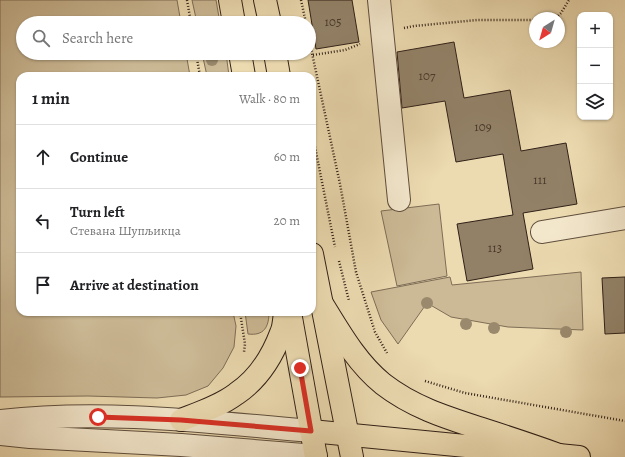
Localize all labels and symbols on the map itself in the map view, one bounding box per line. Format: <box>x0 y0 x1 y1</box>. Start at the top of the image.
north arrow <box>529 12 565 48</box>
house number: 105 <box>325 13 341 30</box>
house number: 107 <box>419 67 436 84</box>
house number: 109 <box>474 118 492 135</box>
house number: 111 <box>533 171 547 188</box>
house number: 113 <box>488 239 502 256</box>
route end <box>291 359 309 377</box>
route start <box>89 408 107 426</box>

